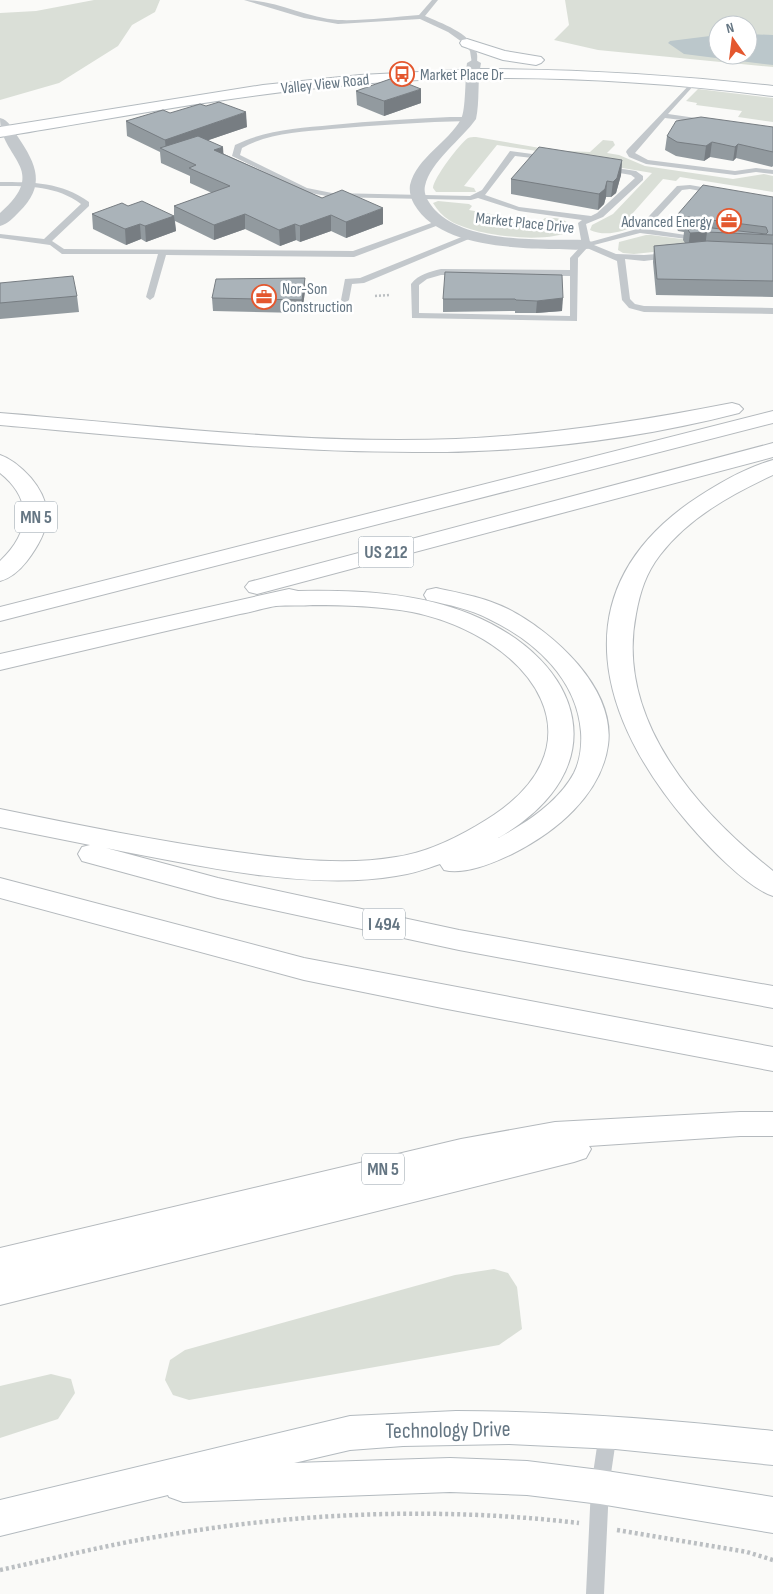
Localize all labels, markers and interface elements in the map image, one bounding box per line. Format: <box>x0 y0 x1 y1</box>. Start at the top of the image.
north arrow <box>708 15 758 65</box>
text: N <box>724 19 736 37</box>
bus stop icon: Market Place Dr <box>389 61 415 87</box>
place label: Market Place Dr <box>420 66 504 85</box>
street label: Valley View Road <box>280 70 370 99</box>
office icon: Advanced Energy <box>716 208 742 234</box>
street label: Market Place Drive <box>475 209 575 238</box>
place label: Advanced Energy <box>620 213 712 232</box>
place label: Nor-Son Construction <box>282 280 353 317</box>
office icon: Nor-Son Construction <box>251 284 277 310</box>
road number: MN 5 <box>15 502 57 532</box>
road number: US 212 <box>358 536 414 568</box>
road number: I 494 <box>363 909 405 940</box>
road number: MN 5 <box>362 1154 404 1184</box>
street label: Technology Drive <box>385 1416 511 1445</box>

